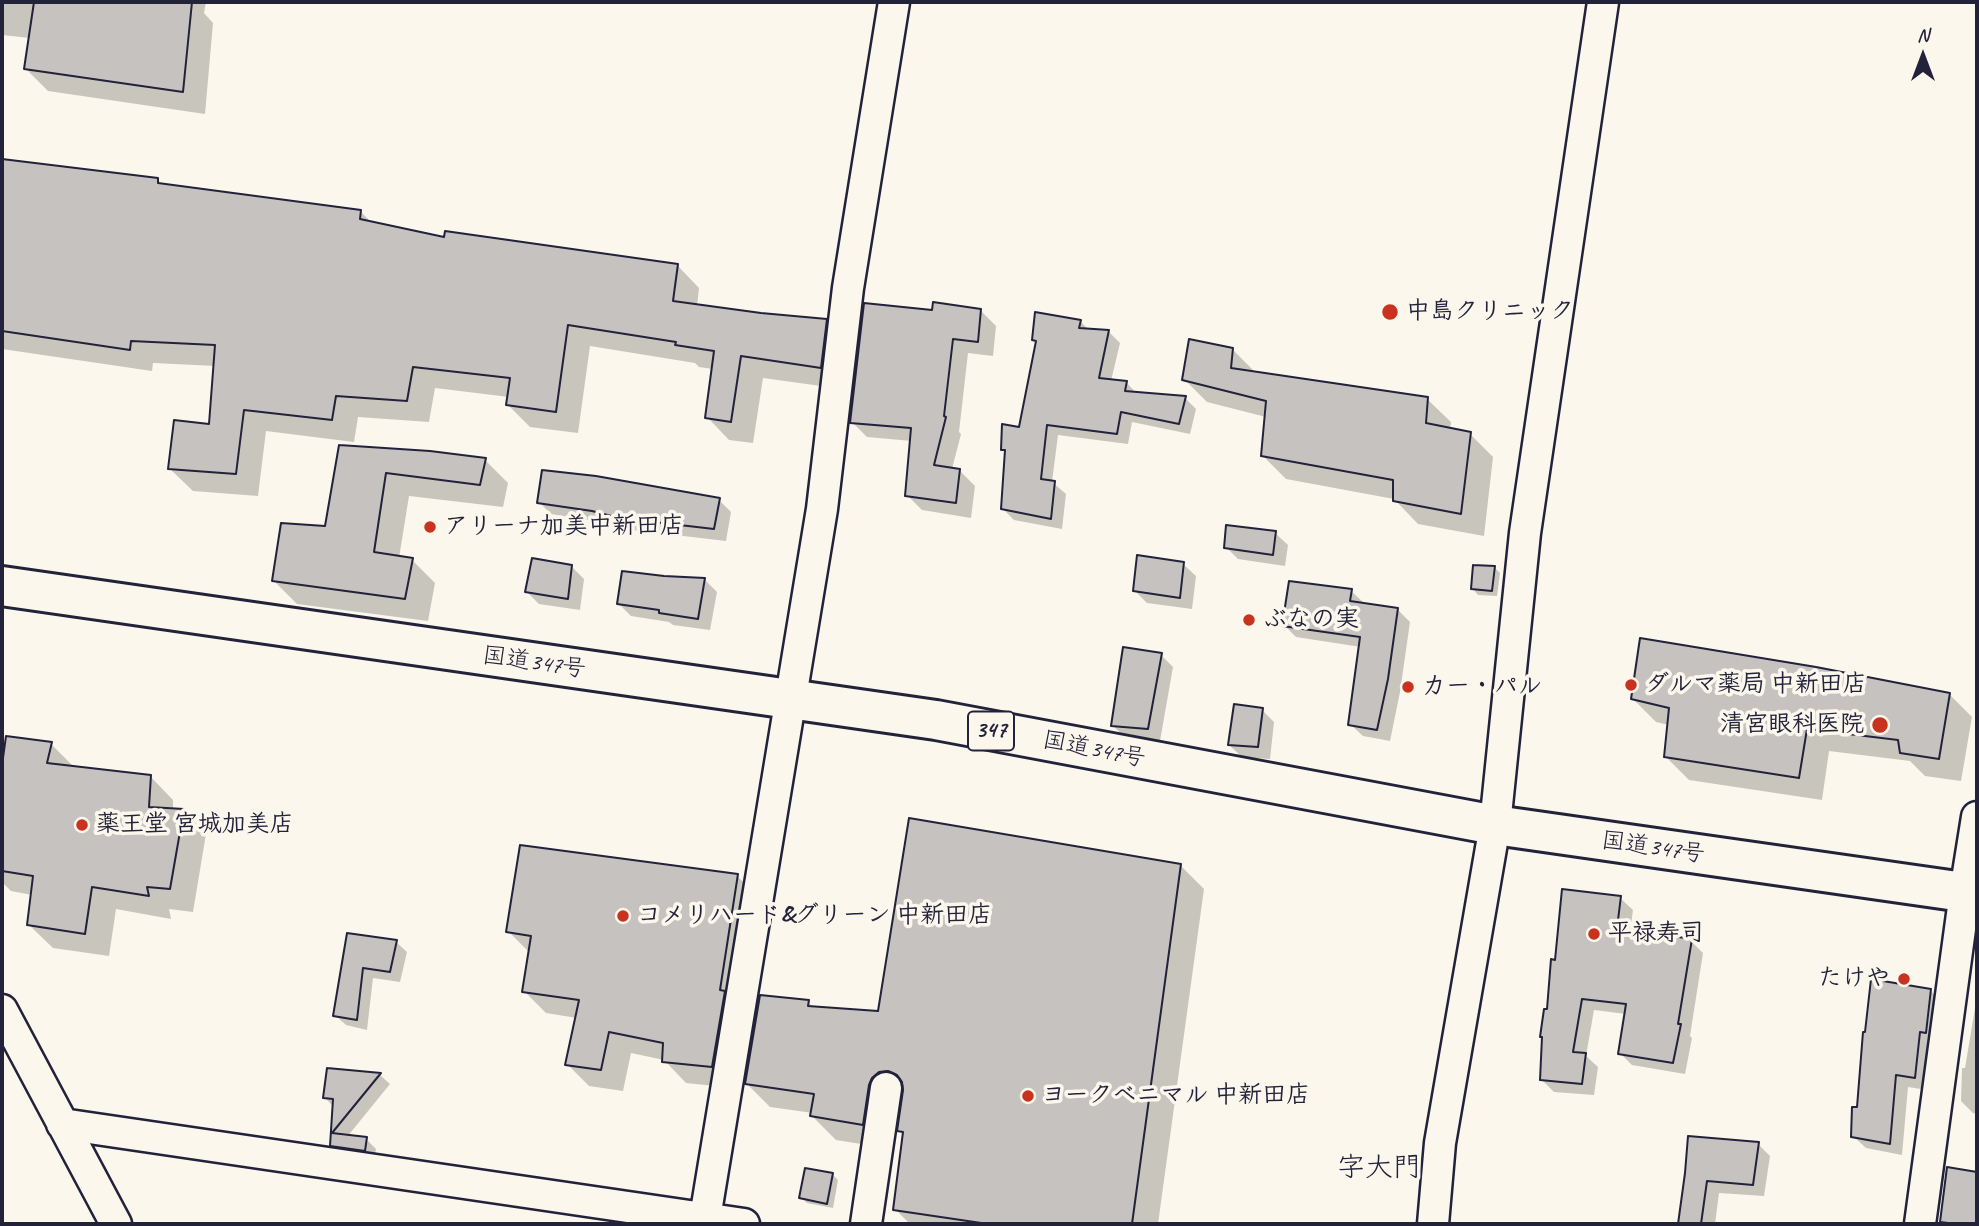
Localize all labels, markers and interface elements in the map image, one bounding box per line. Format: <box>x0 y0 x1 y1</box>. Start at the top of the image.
north arrow <box>1888 21 1958 91</box>
text: N <box>1917 23 1929 47</box>
place label: 中島クリニック <box>1406 298 1574 326</box>
marker: 中島クリニック <box>1380 302 1400 322</box>
place label: アリーナ加美中新田店 <box>444 513 684 541</box>
marker: アリーナ加美中新田店 <box>422 519 438 535</box>
place label: ぶなの実 <box>1263 606 1359 634</box>
marker: ぶなの実 <box>1241 612 1257 628</box>
street label: 国道347号 <box>480 641 588 685</box>
place label: ダルマ薬局 中新田店 <box>1645 671 1867 699</box>
place label: カー・パル <box>1422 673 1542 701</box>
marker: ダルマ薬局 中新田店 <box>1623 677 1639 693</box>
marker: カー・パル <box>1400 679 1416 695</box>
place label: 清宮眼科医院 <box>1720 711 1864 739</box>
road number: 347 <box>968 712 1014 750</box>
marker: 清宮眼科医院 <box>1870 715 1890 735</box>
street label: 国道347号 <box>1040 726 1148 774</box>
place label: 薬王堂 宮城加美店 <box>96 811 294 839</box>
marker: 薬王堂 宮城加美店 <box>74 817 90 833</box>
street label: 国道347号 <box>1599 826 1707 870</box>
place label: コメリハード&グリーン 中新田店 <box>637 902 992 930</box>
marker: コメリハード&グリーン 中新田店 <box>615 908 631 924</box>
place label: 平禄寿司 <box>1608 920 1704 948</box>
marker: 平禄寿司 <box>1586 926 1602 942</box>
place label: たけや <box>1818 965 1890 993</box>
marker: たけや <box>1896 971 1912 987</box>
place label: ヨークベニマル 中新田店 <box>1042 1082 1310 1110</box>
marker: ヨークベニマル 中新田店 <box>1020 1088 1036 1104</box>
district label: 字大門 <box>1337 1152 1421 1186</box>

